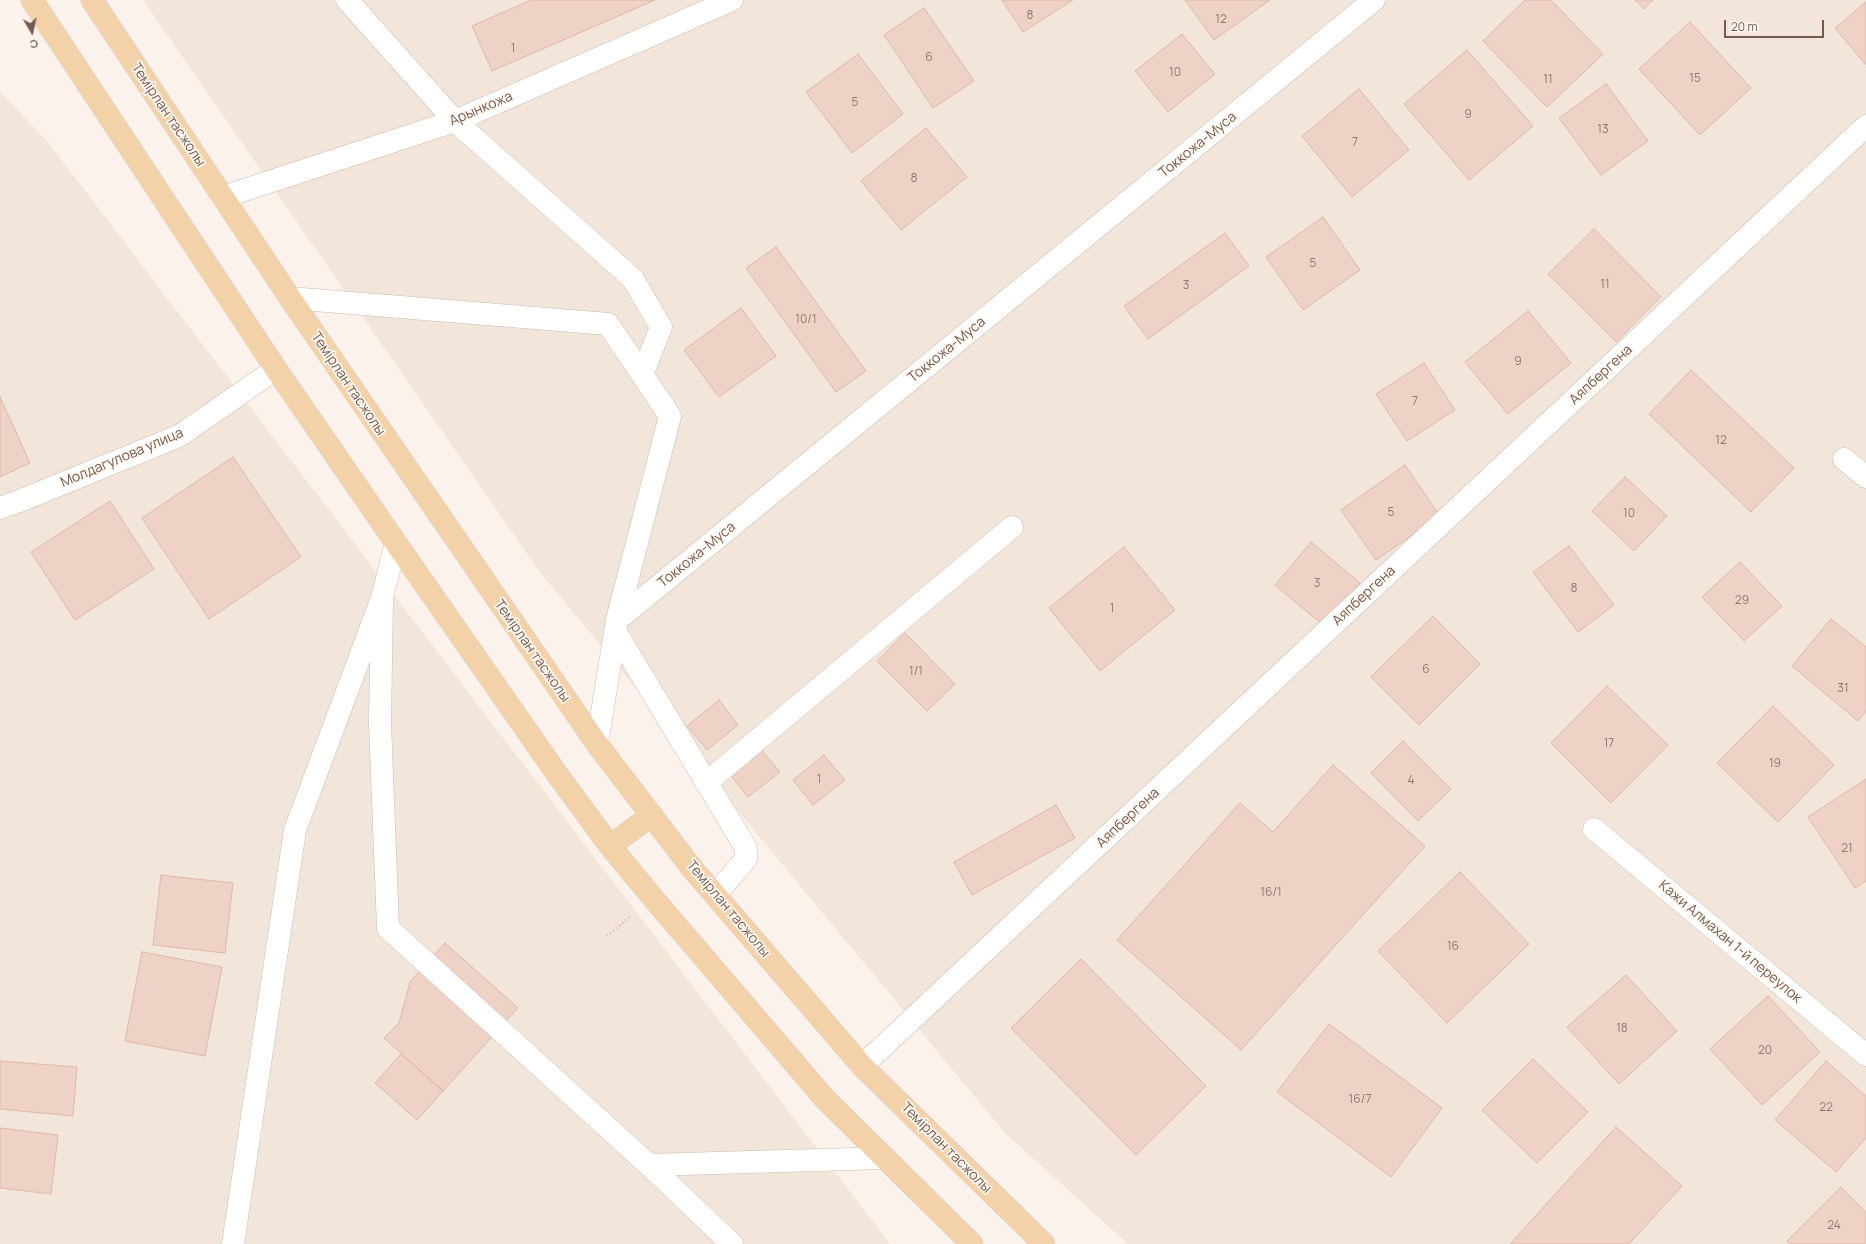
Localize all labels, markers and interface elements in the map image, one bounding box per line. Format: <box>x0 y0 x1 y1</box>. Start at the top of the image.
house number: 8 <box>1027 9 1033 23</box>
north arrow <box>12 12 52 52</box>
scale bar <box>1726 12 1826 38</box>
house number: 12 <box>1215 13 1227 27</box>
text: 20 m <box>1731 18 1758 35</box>
text: С <box>29 36 39 52</box>
house number: 1 <box>511 42 515 56</box>
house number: 6 <box>925 51 933 65</box>
street label: Темірлан тасжолы <box>127 60 209 170</box>
house number: 10 <box>1169 66 1181 80</box>
house number: 15 <box>1689 72 1701 86</box>
house number: 11 <box>1543 73 1553 87</box>
street label: Арынкожа <box>447 88 515 130</box>
house number: 5 <box>852 96 858 110</box>
house number: 9 <box>1464 108 1472 122</box>
street label: Токкожа-Муса <box>1156 109 1240 181</box>
house number: 13 <box>1597 123 1609 137</box>
house number: 7 <box>1352 136 1358 150</box>
house number: 8 <box>911 172 917 186</box>
house number: 5 <box>1310 257 1316 271</box>
house number: 11 <box>1600 278 1610 292</box>
house number: 3 <box>1183 279 1189 293</box>
house number: 10/1 <box>795 313 817 327</box>
street label: Токкожа-Муса <box>905 314 989 386</box>
street label: Темірлан тасжолы <box>307 329 389 439</box>
street label: Аяпбергена <box>1566 342 1636 408</box>
house number: 9 <box>1514 355 1522 369</box>
house number: 7 <box>1412 395 1418 409</box>
street label: Молдагулова улица <box>58 425 186 491</box>
house number: 12 <box>1715 434 1727 448</box>
house number: 5 <box>1388 506 1394 520</box>
house number: 10 <box>1623 507 1635 521</box>
street label: Токкожа-Муса <box>655 519 739 591</box>
street label: Аяпбергена <box>1329 563 1399 629</box>
house number: 3 <box>1314 577 1320 591</box>
house number: 8 <box>1571 582 1577 596</box>
house number: 29 <box>1735 594 1749 608</box>
street label: Темірлан тасжолы <box>490 597 574 705</box>
house number: 1 <box>1110 602 1114 616</box>
house number: 6 <box>1422 663 1430 677</box>
house number: 1/1 <box>909 665 923 679</box>
house number: 31 <box>1837 682 1849 696</box>
house number: 17 <box>1604 737 1614 751</box>
house number: 19 <box>1769 757 1781 771</box>
house number: 1 <box>817 773 821 787</box>
house number: 4 <box>1407 774 1415 788</box>
street label: Аяпбергена <box>1093 785 1163 851</box>
house number: 21 <box>1841 842 1853 856</box>
street label: Темірлан тасжолы <box>683 857 773 961</box>
street label: Кажи Алмахан 1-й переулок <box>1655 877 1805 1007</box>
house number: 16/1 <box>1260 886 1282 900</box>
house number: 16 <box>1447 940 1459 954</box>
house number: 18 <box>1616 1022 1628 1036</box>
house number: 20 <box>1758 1044 1772 1058</box>
house number: 16/7 <box>1349 1093 1371 1107</box>
street label: Темірлан тасжолы <box>897 1099 995 1197</box>
house number: 22 <box>1819 1101 1833 1115</box>
house number: 24 <box>1827 1219 1841 1233</box>

